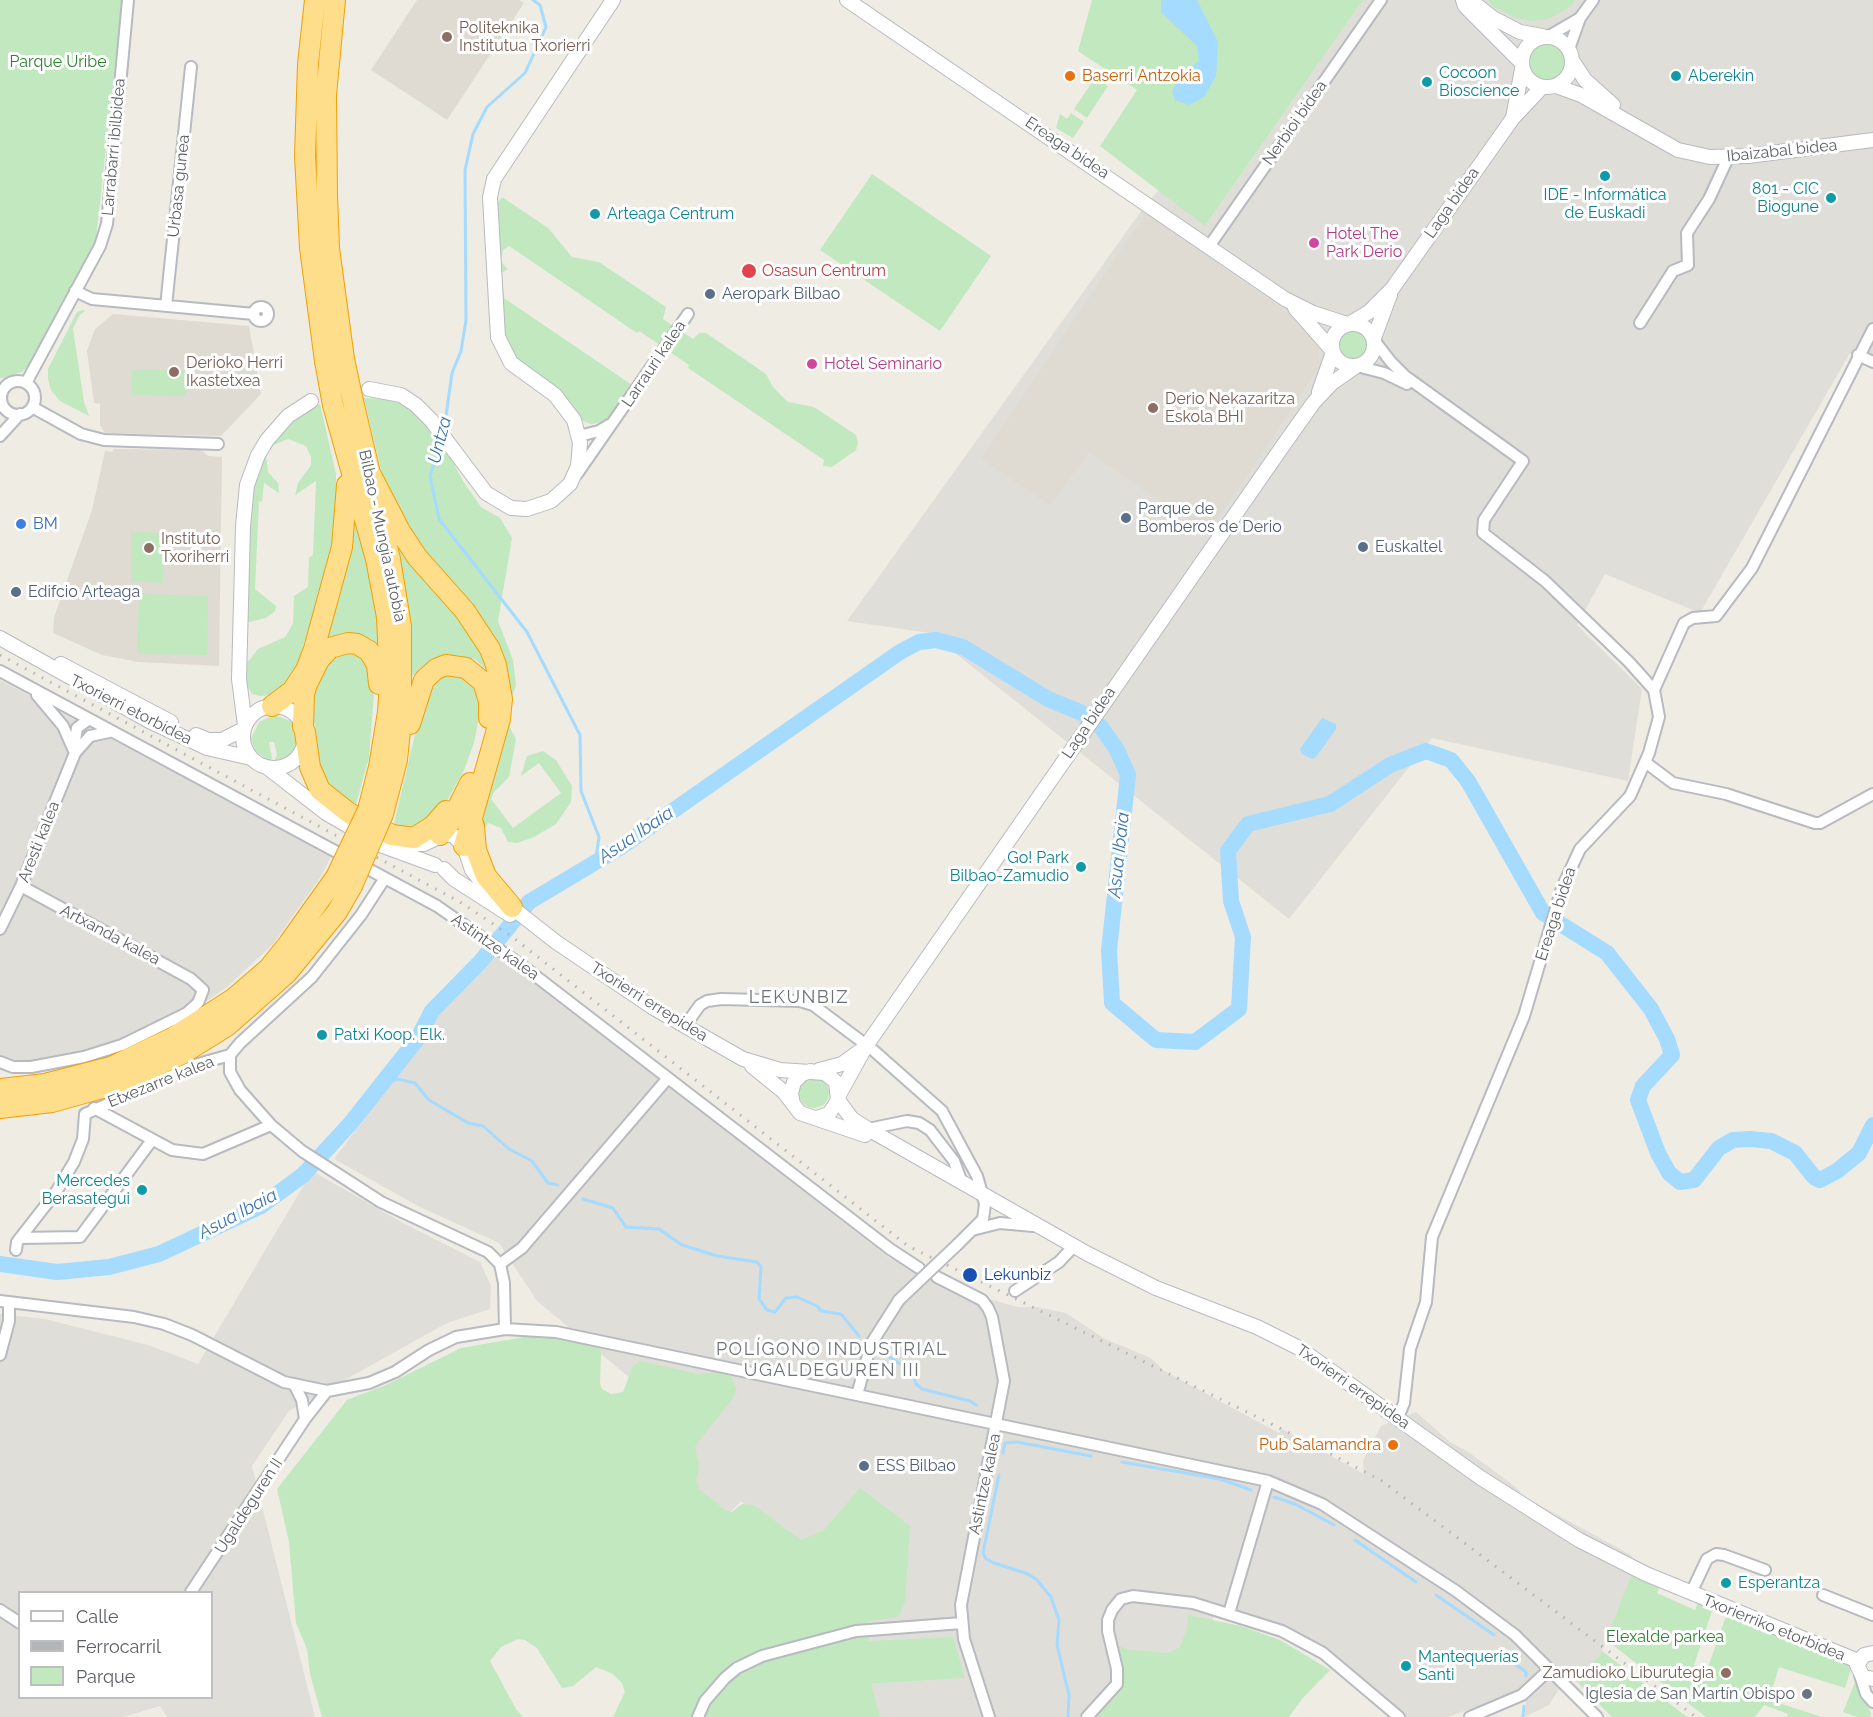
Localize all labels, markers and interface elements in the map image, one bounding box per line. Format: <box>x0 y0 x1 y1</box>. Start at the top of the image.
place label: Politeknika Institutua Txorierri <box>459 18 590 56</box>
marker: Politeknika Institutua Txorierri <box>440 30 454 44</box>
park label: Parque Uribe <box>9 52 107 72</box>
place label: Cocoon Bioscience <box>1439 63 1519 101</box>
place label: Baserri Antzokia <box>1082 66 1201 86</box>
place label: Aberekin <box>1688 66 1754 86</box>
marker: Baserri Antzokia <box>1063 69 1077 83</box>
marker: Aberekin <box>1669 69 1683 83</box>
marker: Cocoon Bioscience <box>1420 75 1434 89</box>
street label: Larrabarri ibilbidea <box>98 77 130 217</box>
street label: Nerbioi bidea <box>1259 77 1331 169</box>
street label: Ereaga bidea <box>1021 113 1113 183</box>
street label: Urbasa gunea <box>164 134 194 238</box>
street label: Ibaizabal bidea <box>1726 136 1838 166</box>
street label: Laga bidea <box>1421 164 1483 242</box>
marker: IDE - Informática de Euskadi <box>1598 169 1612 183</box>
place label: 801 - CIC Biogune <box>1752 179 1819 217</box>
place label: IDE - Informática de Euskadi <box>1543 185 1667 223</box>
marker: 801 - CIC Biogune <box>1824 191 1838 205</box>
place label: Arteaga Centrum <box>607 204 734 224</box>
marker: Arteaga Centrum <box>588 207 602 221</box>
place label: Hotel The Park Derio <box>1326 224 1402 262</box>
marker: Hotel The Park Derio <box>1307 236 1321 250</box>
place label: Osasun Centrum <box>762 261 886 281</box>
marker: Osasun Centrum <box>740 262 758 280</box>
place label: Aeropark Bilbao <box>722 284 840 304</box>
marker: Aeropark Bilbao <box>703 287 717 301</box>
street label: Larrauri kalea <box>618 317 690 411</box>
place label: Derioko Herri Ikastetxea <box>186 353 283 391</box>
place label: Hotel Seminario <box>824 354 942 374</box>
marker: Hotel Seminario <box>805 357 819 371</box>
marker: Derioko Herri Ikastetxea <box>167 365 181 379</box>
place label: Derio Nekazaritza Eskola BHI <box>1165 389 1295 427</box>
marker: Derio Nekazaritza Eskola BHI <box>1146 401 1160 415</box>
water label: Untza <box>424 414 456 466</box>
street label: Bilbao - Mungia autobia <box>354 448 410 624</box>
place label: Parque de Bomberos de Derio <box>1138 499 1282 537</box>
marker: Parque de Bomberos de Derio <box>1119 511 1133 525</box>
place label: BM <box>33 514 58 534</box>
marker: BM <box>14 517 28 531</box>
place label: Instituto Txoriherri <box>161 529 229 567</box>
place label: Euskaltel <box>1375 537 1442 557</box>
marker: Euskaltel <box>1356 540 1370 554</box>
marker: Instituto Txoriherri <box>142 541 156 555</box>
place label: Edifcio Arteaga <box>28 582 140 602</box>
marker: Edifcio Arteaga <box>9 585 23 599</box>
street label: Txorierri etorbidea <box>67 671 195 749</box>
street label: Laga bidea <box>1058 684 1120 762</box>
street label: Aresti kalea <box>14 799 64 885</box>
water label: Asua Ibaia <box>594 802 678 868</box>
water label: Asua Ibaia <box>1104 811 1134 899</box>
place label: Go! Park Bilbao-Zamudio <box>950 848 1069 886</box>
marker: Go! Park Bilbao-Zamudio <box>1074 860 1088 874</box>
street label: Ereaga bidea <box>1532 865 1580 963</box>
street label: Artxanda kalea <box>57 901 163 969</box>
street label: Astintze kalea <box>447 910 543 984</box>
street label: Txorierri errepidea <box>587 958 711 1046</box>
district label: LEKUNBIZ <box>749 987 849 1009</box>
place label: Patxi Koop. Elk. <box>334 1025 445 1045</box>
marker: Patxi Koop. Elk. <box>315 1028 329 1042</box>
street label: Etxezarre kalea <box>105 1052 217 1112</box>
place label: Mercedes Berasategui <box>42 1171 130 1209</box>
marker: Mercedes Berasategui <box>135 1183 149 1197</box>
water label: Asua Ibaia <box>195 1184 281 1244</box>
place label: Lekunbiz <box>984 1265 1051 1285</box>
marker: Lekunbiz <box>961 1266 979 1284</box>
district label: POLÍGONO INDUSTRIAL UGALDEGUREN III <box>716 1339 948 1382</box>
street label: Txorierri errepidea <box>1292 1341 1414 1433</box>
street label: Astintze kalea <box>965 1432 1005 1536</box>
place label: Pub Salamandra <box>1259 1435 1381 1455</box>
marker: Pub Salamandra <box>1386 1438 1400 1452</box>
street label: Ugaldeguren II <box>211 1455 287 1557</box>
place label: ESS Bilbao <box>876 1456 956 1476</box>
marker: ESS Bilbao <box>857 1459 871 1473</box>
place label: Esperantza <box>1738 1573 1820 1593</box>
marker: Esperantza <box>1719 1576 1733 1590</box>
legend <box>18 1591 213 1699</box>
street label: Txorierriko etorbidea <box>1700 1591 1848 1665</box>
text: Calle <box>76 1606 119 1627</box>
park label: Elexalde parkea <box>1606 1627 1724 1647</box>
text: Ferrocarril <box>76 1636 161 1657</box>
place label: Mantequerías Santi <box>1418 1647 1519 1685</box>
marker: Mantequerías Santi <box>1399 1659 1413 1673</box>
place label: Zamudioko Liburutegia <box>1542 1663 1714 1683</box>
text: Parque <box>76 1666 135 1687</box>
marker: Zamudioko Liburutegia <box>1719 1666 1733 1680</box>
place label: Iglesia de San Martín Obispo <box>1585 1684 1795 1704</box>
marker: Iglesia de San Martín Obispo <box>1800 1687 1814 1701</box>

